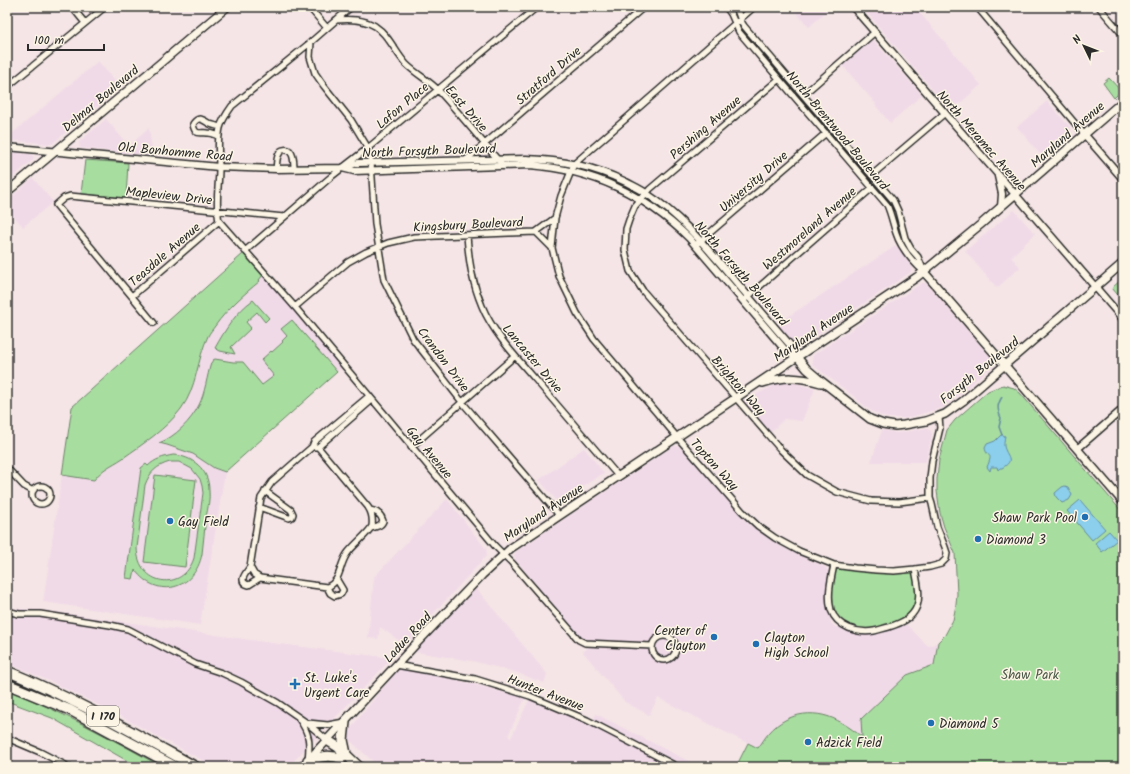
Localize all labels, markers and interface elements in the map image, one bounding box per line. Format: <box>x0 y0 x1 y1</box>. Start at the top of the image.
scale bar <box>28 26 104 52</box>
north arrow <box>1064 26 1104 66</box>
text: 100 m <box>34 31 65 50</box>
text: N <box>1068 31 1086 49</box>
street label: Stratford Drive <box>511 41 587 111</box>
street label: Delmar Boulevard <box>58 60 145 138</box>
street label: North Brentwood Boulevard <box>780 67 894 196</box>
street label: Lafon Place <box>372 77 434 135</box>
street label: East Drive <box>439 81 492 137</box>
street label: North Meramec Avenue <box>931 86 1031 196</box>
street label: Pershing Avenue <box>665 91 747 165</box>
street label: Maryland Avenue <box>1026 97 1110 174</box>
street label: Old Bonhomme Road <box>117 137 233 168</box>
street label: North Forsyth Boulevard <box>362 139 497 164</box>
street label: University Drive <box>715 146 793 218</box>
street label: Mapleview Drive <box>124 181 213 212</box>
street label: Westmoreland Avenue <box>758 182 862 276</box>
street label: Kingsbury Boulevard <box>413 212 524 239</box>
street label: North Forsyth Boulevard <box>689 217 793 332</box>
street label: Teasdale Avenue <box>124 218 206 292</box>
street label: Maryland Avenue <box>769 298 858 368</box>
street label: Lancaster Drive <box>496 320 567 398</box>
street label: Crandon Drive <box>411 323 474 397</box>
street label: Forsyth Boulevard <box>935 332 1025 410</box>
street label: Brighton Way <box>706 351 771 422</box>
street label: Gay Avenue <box>400 422 457 484</box>
street label: Topton Way <box>685 434 744 497</box>
street label: Maryland Avenue <box>499 478 588 548</box>
place label: Shaw Park Pool <box>992 508 1077 529</box>
place label: Gay Field <box>178 512 229 533</box>
marker: Shaw Park Pool <box>1080 512 1090 522</box>
marker: Gay Field <box>165 516 175 526</box>
place label: Diamond 3 <box>986 530 1046 551</box>
marker: Diamond 3 <box>973 534 983 544</box>
street label: Ladue Road <box>379 607 438 668</box>
place label: Center of Clayton <box>654 621 707 657</box>
place label: Clayton High School <box>764 628 829 664</box>
marker: Center of Clayton <box>709 632 719 642</box>
marker: Clayton High School <box>751 639 761 649</box>
park label: Shaw Park <box>1001 665 1060 686</box>
place label: St. Luke's Urgent Care <box>304 668 369 704</box>
street label: Hunter Avenue <box>504 669 587 718</box>
marker: St. Luke's Urgent Care <box>289 678 301 690</box>
road number: I 170 <box>87 706 119 726</box>
place label: Diamond 5 <box>939 714 999 735</box>
marker: Diamond 5 <box>926 718 936 728</box>
place label: Adzick Field <box>816 733 882 754</box>
marker: Adzick Field <box>803 737 813 747</box>

